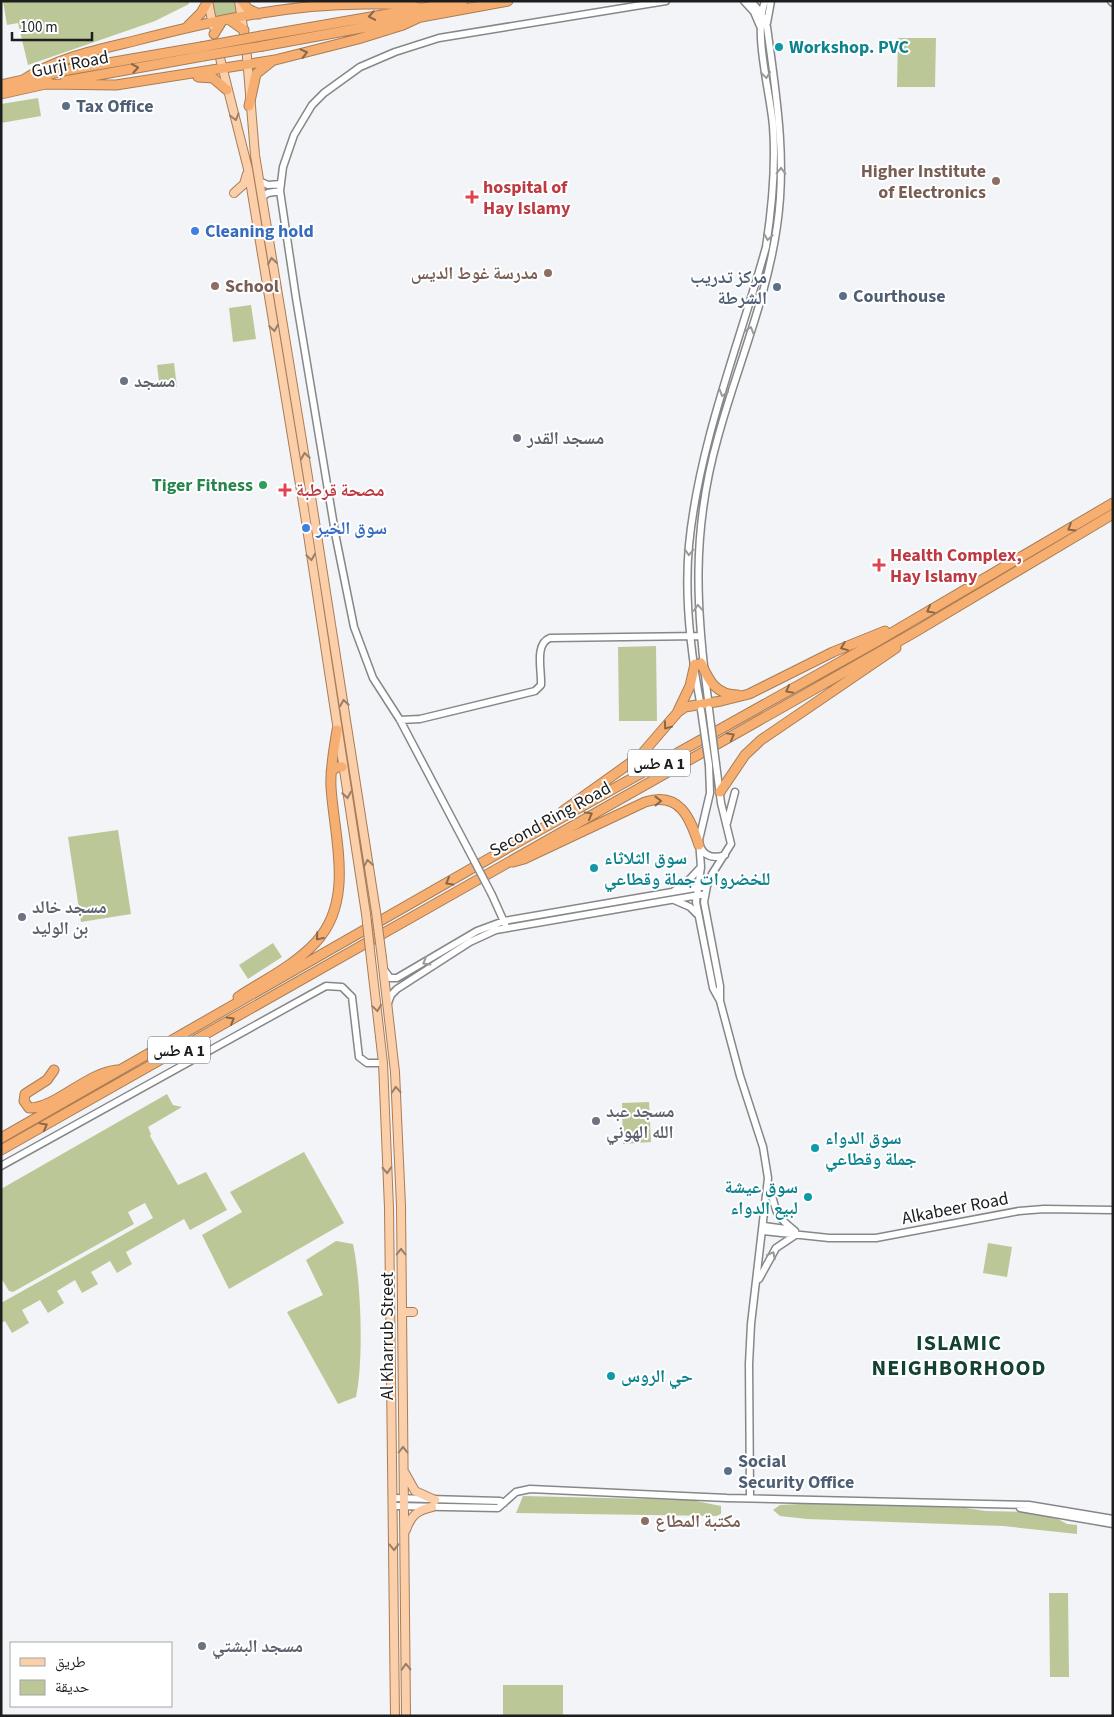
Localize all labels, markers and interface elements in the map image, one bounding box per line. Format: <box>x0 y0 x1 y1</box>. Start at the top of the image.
scale bar <box>12 10 92 42</box>
one-way arrow <box>368 11 376 21</box>
text: 100 m <box>20 17 58 38</box>
place label: Workshop. PVC <box>789 35 910 60</box>
marker: Workshop. PVC <box>773 41 785 53</box>
street label: Gurji Road <box>29 45 111 84</box>
one-way arrow <box>300 48 309 59</box>
one-way arrow <box>131 64 139 74</box>
one-way arrow <box>761 71 771 80</box>
place label: Tax Office <box>76 94 154 119</box>
marker: Tax Office <box>60 100 72 112</box>
one-way arrow <box>229 112 239 120</box>
place label: Higher Institute of Electronics <box>861 159 986 205</box>
one-way arrow <box>775 167 786 175</box>
place label: hospital of Hay Islamy <box>483 175 571 221</box>
marker: Higher Institute of Electronics <box>990 175 1002 187</box>
marker: hospital of Hay Islamy <box>465 190 479 204</box>
place label: Cleaning hold <box>205 219 314 244</box>
marker: Cleaning hold <box>189 225 201 237</box>
one-way arrow <box>763 233 773 242</box>
one-way arrow <box>268 257 278 265</box>
place label: مدرسة غوط الديس <box>411 261 538 286</box>
place label: مركز تدريب الشرطة <box>690 265 767 311</box>
marker: مدرسة غوط الديس <box>542 267 554 279</box>
place label: School <box>225 274 279 299</box>
marker: School <box>209 280 221 292</box>
marker: مركز تدريب الشرطة <box>771 281 783 293</box>
place label: Courthouse <box>853 284 946 309</box>
marker: Courthouse <box>837 290 849 302</box>
one-way arrow <box>268 323 278 332</box>
one-way arrow <box>745 326 755 334</box>
place label: مسجد <box>134 369 176 394</box>
marker: مسجد <box>118 375 130 387</box>
one-way arrow <box>718 389 728 397</box>
place label: مسجد القدر <box>526 426 604 451</box>
marker: مسجد القدر <box>511 432 523 444</box>
one-way arrow <box>300 451 310 460</box>
place label: Tiger Fitness <box>152 473 253 498</box>
place label: مصحة قرطبة <box>296 478 384 503</box>
marker: Tiger Fitness <box>257 479 269 491</box>
marker: مصحة قرطبة <box>278 483 292 497</box>
place label: سوق الخير <box>315 516 387 541</box>
marker: سوق الخير <box>300 522 312 534</box>
one-way arrow <box>1067 522 1076 532</box>
place label: Health Complex, Hay Islamy <box>890 543 1022 589</box>
one-way arrow <box>684 548 695 556</box>
one-way arrow <box>305 554 316 562</box>
marker: Health Complex, Hay Islamy <box>872 558 886 572</box>
one-way arrow <box>927 603 936 613</box>
one-way arrow <box>693 604 704 612</box>
one-way arrow <box>841 642 849 652</box>
one-way arrow <box>786 684 795 694</box>
one-way arrow <box>339 698 349 707</box>
one-way arrow <box>665 720 673 729</box>
one-way arrow <box>725 732 734 742</box>
road number: طس A 1 <box>628 750 690 776</box>
street label: Second Ring Road <box>485 776 616 863</box>
one-way arrow <box>341 791 351 800</box>
one-way arrow <box>655 796 663 806</box>
one-way arrow <box>584 812 593 822</box>
place label: سوق الثلاثاء للخضروات جملة وقطاعي <box>604 846 770 893</box>
one-way arrow <box>364 859 374 868</box>
marker: سوق الثلاثاء للخضروات جملة وقطاعي <box>588 862 600 874</box>
one-way arrow <box>446 875 455 885</box>
place label: مسجد خالد بن الوليد <box>32 895 107 941</box>
marker: مسجد خالد بن الوليد <box>16 911 28 923</box>
one-way arrow <box>317 931 325 940</box>
one-way arrow <box>423 955 432 965</box>
one-way arrow <box>371 1004 382 1012</box>
one-way arrow <box>226 1017 235 1027</box>
road number: طس A 1 <box>148 1036 210 1064</box>
one-way arrow <box>391 1085 402 1093</box>
place label: مسجد عبد الله الهوني <box>606 1099 675 1146</box>
marker: مسجد عبد الله الهوني <box>590 1115 602 1127</box>
one-way arrow <box>39 1122 48 1132</box>
place label: سوق الدواء جملة وقطاعي <box>825 1126 917 1173</box>
marker: سوق الدواء جملة وقطاعي <box>809 1142 821 1154</box>
one-way arrow <box>382 1166 393 1174</box>
place label: سوق عيشة لبيع الدواء <box>725 1175 798 1221</box>
street label: Alkabeer Road <box>899 1186 1011 1231</box>
marker: سوق عيشة لبيع الدواء <box>802 1191 814 1203</box>
one-way arrow <box>396 1248 406 1256</box>
one-way arrow <box>766 1251 776 1260</box>
street label: Al Kharrub Street <box>375 1272 400 1400</box>
district label: ISLAMIC NEIGHBORHOOD <box>872 1327 1046 1384</box>
place label: حي الروس <box>621 1364 693 1390</box>
marker: حي الروس <box>605 1370 617 1382</box>
one-way arrow <box>398 1445 408 1453</box>
place label: Social Security Office <box>738 1449 854 1495</box>
marker: Social Security Office <box>722 1465 734 1477</box>
place label: مكتبة المطاع <box>655 1509 741 1534</box>
marker: مكتبة المطاع <box>639 1515 651 1527</box>
one-way arrow <box>389 1544 399 1551</box>
place label: مسجد البشتي <box>212 1634 303 1660</box>
marker: مسجد البشتي <box>196 1640 208 1652</box>
legend <box>10 1642 172 1707</box>
text: طريق <box>55 1652 86 1673</box>
one-way arrow <box>400 1663 411 1671</box>
text: حديقة <box>55 1677 90 1698</box>

